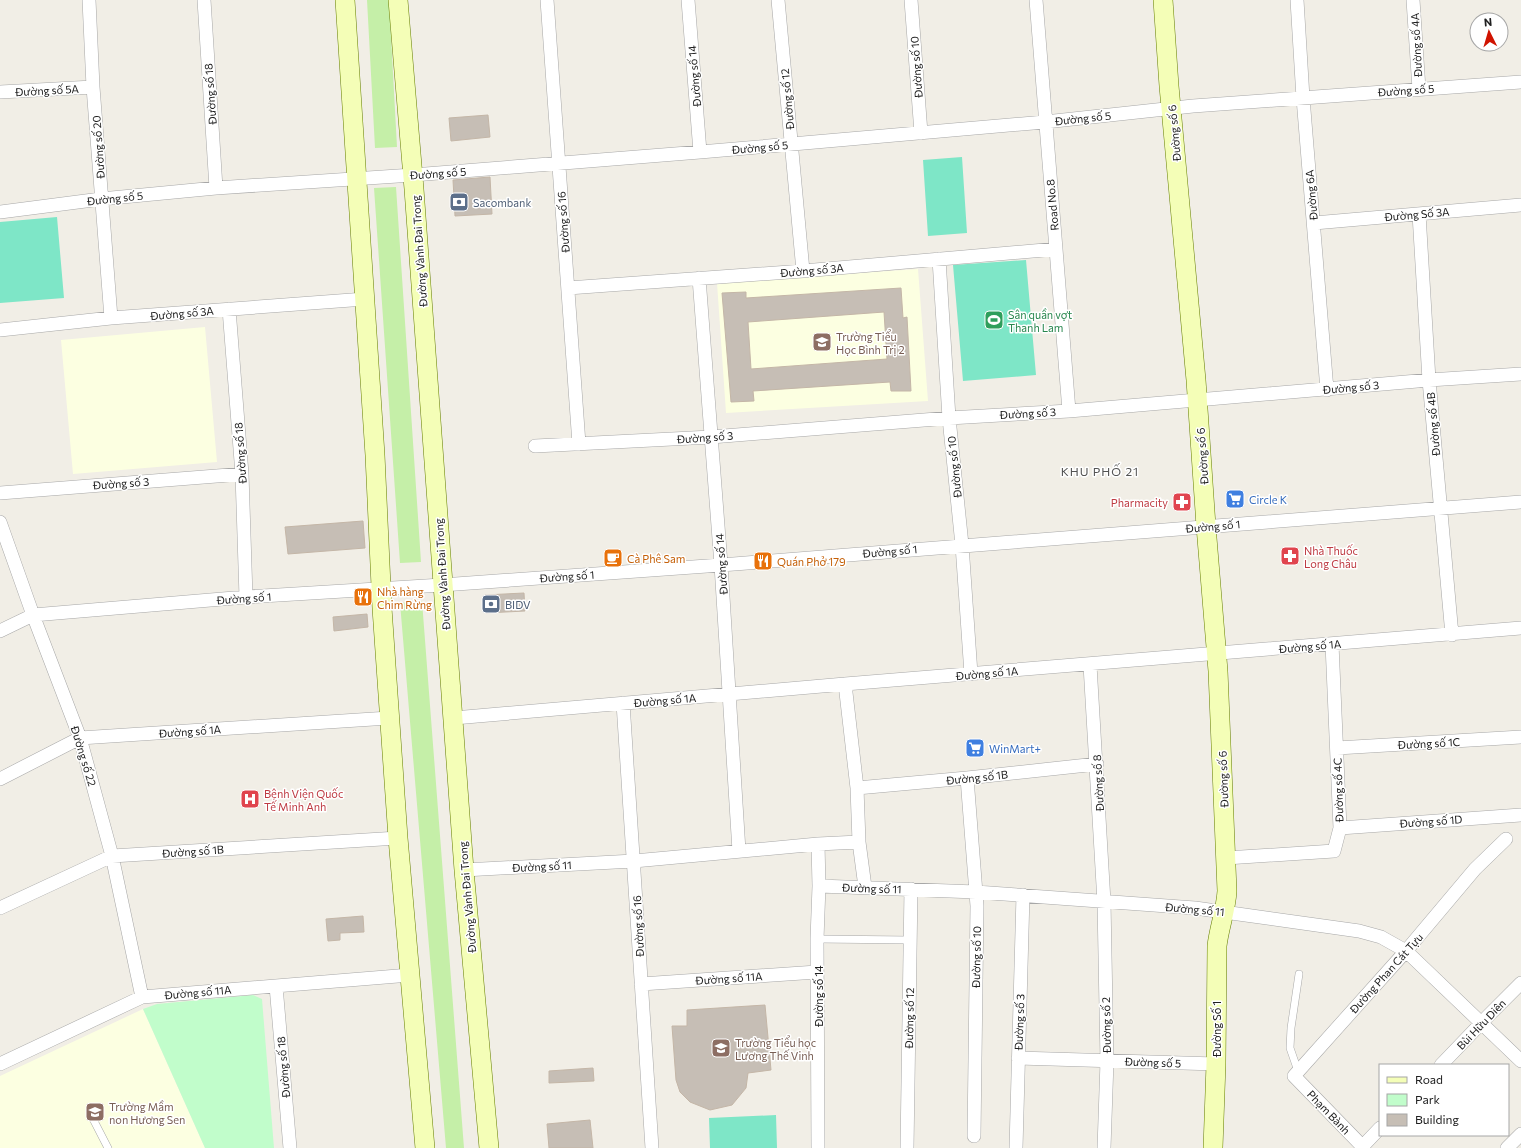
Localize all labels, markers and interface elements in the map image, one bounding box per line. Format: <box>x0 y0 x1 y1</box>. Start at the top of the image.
street label: Đường số 4A <box>1408 12 1424 78</box>
north arrow <box>1469 12 1509 52</box>
text: N <box>1483 15 1493 28</box>
street label: Đường số 10 <box>907 36 925 99</box>
street label: Đường số 14 <box>685 44 703 108</box>
street label: Đường số 18 <box>201 63 219 126</box>
street label: Đường số 12 <box>778 68 796 131</box>
street label: Đường số 5A <box>14 82 80 98</box>
street label: Đường số 5 <box>1376 82 1435 99</box>
street label: Đường số 6 <box>1165 104 1183 163</box>
street label: Đường số 5 <box>1053 109 1112 128</box>
street label: Đường số 20 <box>89 115 107 180</box>
street label: Đường số 5 <box>730 138 789 156</box>
street label: Đường số 5 <box>408 165 467 182</box>
street label: Đường 6A <box>1302 169 1320 222</box>
street label: Road No.8 <box>1043 178 1061 231</box>
street label: Đường số 5 <box>85 189 144 208</box>
bank icon: Sacombank <box>448 191 470 213</box>
street label: Đường số 16 <box>554 191 572 254</box>
street label: Đường Vành Đai Trong <box>409 195 429 308</box>
place label: Sacombank <box>473 196 531 209</box>
street label: Đường Số 3A <box>1383 205 1450 223</box>
street label: Đường số 3A <box>779 261 845 279</box>
street label: Đường số 3A <box>149 304 215 322</box>
place label: Sân quần vợt Thanh Lam <box>1008 308 1073 334</box>
sports icon: Sân quần vợt Thanh Lam <box>983 309 1005 331</box>
place label: Trường Tiểu Học Bình Trị 2 <box>836 329 905 356</box>
school or university icon: Trường Tiểu Học Bình Trị 2 <box>811 331 833 353</box>
street label: Đường số 3 <box>1321 378 1380 396</box>
street label: Đường số 4B <box>1424 392 1442 457</box>
street label: Đường số 3 <box>999 405 1056 421</box>
street label: Đường số 18 <box>231 422 249 485</box>
street label: Đường số 6 <box>1194 427 1211 486</box>
street label: Đường số 3 <box>675 429 734 446</box>
street label: Đường số 10 <box>944 436 964 499</box>
district label: KHU PHỐ 21 <box>1061 463 1139 478</box>
street label: Đường số 3 <box>91 475 150 492</box>
supermarket icon: Circle K <box>1224 488 1246 510</box>
pharmacy icon: Pharmacity <box>1171 491 1193 513</box>
place label: Circle K <box>1249 493 1288 506</box>
place label: Pharmacity <box>1111 496 1168 509</box>
street label: Đường số 1 <box>1184 517 1241 535</box>
street label: Đường Vành Đai Trong <box>432 518 452 631</box>
street label: Đường số 14 <box>712 533 730 596</box>
street label: Đường số 1 <box>861 542 918 560</box>
place label: Nhà Thuốc Long Châu <box>1304 544 1358 570</box>
pharmacy icon: Nhà Thuốc Long Châu <box>1279 545 1301 567</box>
cafe icon: Cà Phê Sam <box>602 547 624 569</box>
restaurant icon: Quán Phở 179 <box>752 550 774 572</box>
place label: Cà Phê Sam <box>627 552 685 565</box>
place label: Quán Phở 179 <box>777 555 846 568</box>
street label: Đường số 1 <box>538 568 595 584</box>
place label: Nhà hàng Chim Rừng <box>377 585 432 611</box>
restaurant icon: Nhà hàng Chim Rừng <box>352 586 374 608</box>
street label: Đường số 1 <box>215 590 272 606</box>
bank icon: BIDV <box>480 593 502 615</box>
place label: BIDV <box>505 598 531 611</box>
street label: Đường số 1A <box>1277 637 1342 655</box>
street label: Đường số 1A <box>954 664 1019 682</box>
street label: Đường số 1A <box>632 691 697 709</box>
street label: Đường số 1A <box>157 722 222 740</box>
street label: Đường số 22 <box>68 723 99 788</box>
street label: Đường số 1C <box>1397 735 1460 751</box>
supermarket icon: WinMart+ <box>964 737 986 759</box>
place label: WinMart+ <box>989 742 1041 755</box>
street label: Đường số 6 <box>1216 750 1231 809</box>
street label: Đường số 8 <box>1090 754 1106 813</box>
street label: Đường số 4C <box>1330 758 1346 823</box>
street label: Đường số 1B <box>945 767 1008 787</box>
place label: Bệnh Viện Quốc Tế Minh Anh <box>264 787 343 813</box>
hospital icon: Bệnh Viện Quốc Tế Minh Anh <box>239 788 261 810</box>
street label: Đường số 1D <box>1398 812 1463 830</box>
street label: Đường Vành Đai Trong <box>456 841 478 954</box>
street label: Đường số 1B <box>161 842 224 860</box>
street label: Đường số 11 <box>511 858 572 874</box>
street label: Đường số 11 <box>841 880 902 896</box>
street label: Đường số 16 <box>630 895 646 958</box>
street label: Đường số 11 <box>1164 900 1225 918</box>
street label: Đường số 10 <box>969 926 983 989</box>
street label: Đường Phan Cát Tựu <box>1346 930 1425 1016</box>
street label: Đường số 14 <box>812 965 825 1028</box>
street label: Đường số 11A <box>694 969 763 987</box>
street label: Đường số 11A <box>163 983 232 1001</box>
street label: Đường số 12 <box>902 987 916 1050</box>
street label: Đường số 3 <box>1011 994 1026 1051</box>
street label: Bùi Hữu Diên <box>1454 996 1508 1052</box>
street label: Đường số 2 <box>1099 997 1113 1054</box>
street label: Đường Số 1 <box>1210 1001 1223 1058</box>
place label: Trường Tiểu học Lương Thế Vinh <box>735 1035 816 1062</box>
street label: Đường số 18 <box>274 1036 292 1099</box>
school or university icon: Trường Tiểu học Lương Thế Vinh <box>710 1037 732 1059</box>
street label: Đường số 5 <box>1124 1054 1181 1069</box>
legend <box>1379 1064 1509 1136</box>
text: Road <box>1415 1072 1443 1086</box>
street label: Phạm Bành <box>1305 1087 1353 1137</box>
text: Park <box>1415 1092 1441 1106</box>
place label: Trường Mầm non Hương Sen <box>109 1100 185 1126</box>
school or university icon: Trường Mầm non Hương Sen <box>84 1101 106 1123</box>
text: Building <box>1415 1112 1459 1126</box>

